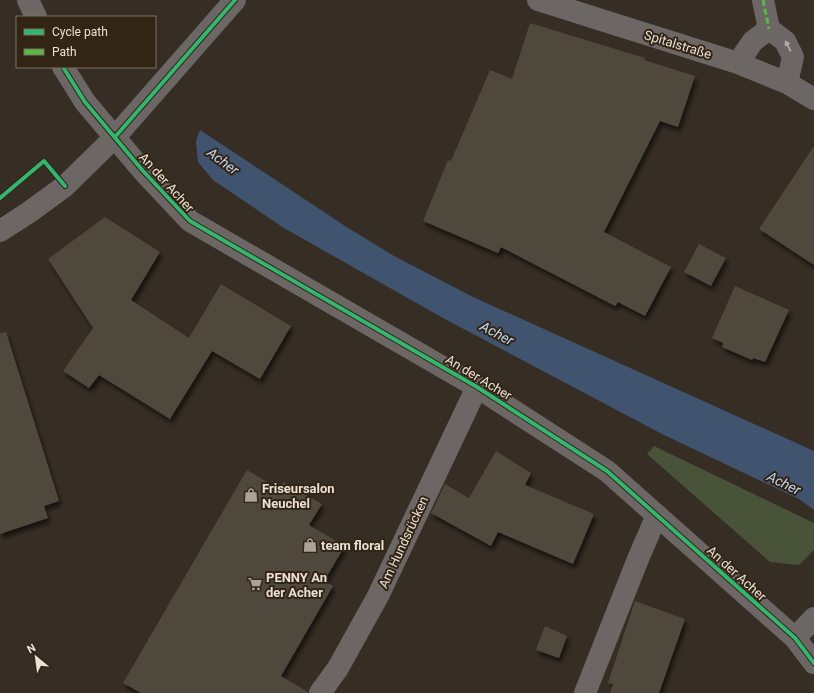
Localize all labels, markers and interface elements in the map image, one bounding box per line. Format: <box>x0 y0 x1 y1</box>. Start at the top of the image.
legend <box>16 16 156 68</box>
text: Cycle path <box>52 25 108 39</box>
street label: Spitalstraße <box>642 27 713 62</box>
one-way arrow <box>784 40 791 52</box>
text: Path <box>52 45 77 59</box>
water label: Acher <box>203 143 242 178</box>
street label: An der Acher <box>136 150 198 215</box>
water label: Acher <box>477 317 517 349</box>
street label: An der Acher <box>443 352 515 403</box>
water label: Acher <box>764 468 804 498</box>
place label: Friseursalon Neuchel <box>262 481 335 511</box>
shop icon: Friseursalon Neuchel <box>243 487 259 503</box>
street label: Am Hundsrücken <box>376 494 431 591</box>
shop icon: team floral <box>302 537 318 553</box>
place label: team floral <box>321 538 384 553</box>
street label: An der Acher <box>704 543 770 604</box>
place label: PENNY An der Acher <box>266 570 327 600</box>
supermarket icon: PENNY An der Acher <box>247 576 263 592</box>
north arrow <box>16 637 56 677</box>
text: N <box>25 641 38 656</box>

